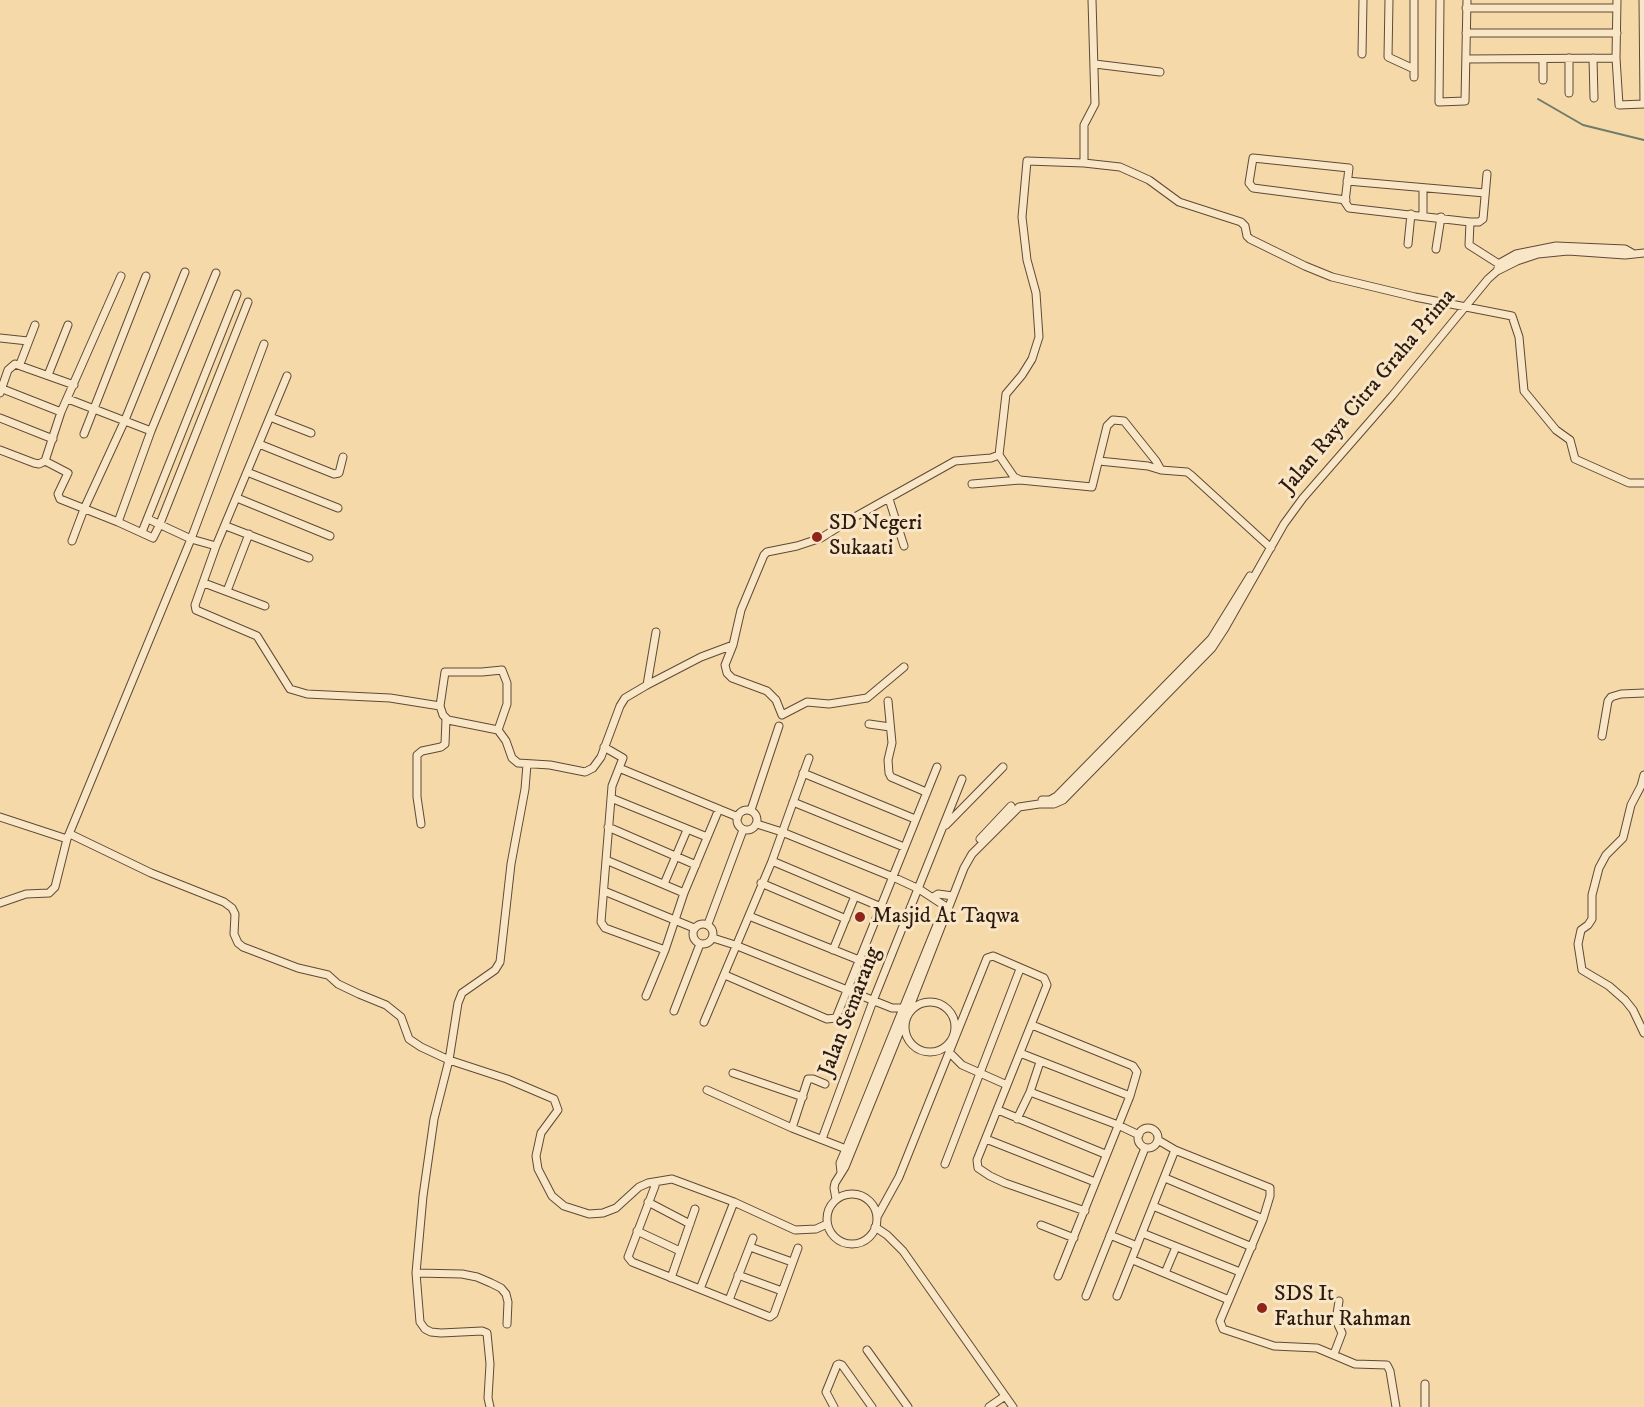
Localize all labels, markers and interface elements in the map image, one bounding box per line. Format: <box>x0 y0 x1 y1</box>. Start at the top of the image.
street label: Jalan Raya Citra Graha Prima <box>1276 284 1462 500</box>
place label: SD Negeri Sukaati <box>829 511 922 562</box>
marker: SD Negeri Sukaati <box>810 530 824 544</box>
place label: Masjid At Taqwa <box>872 904 1019 930</box>
marker: Masjid At Taqwa <box>853 910 867 924</box>
street label: Jalan Semarang <box>814 944 888 1080</box>
place label: SDS It Fathur Rahman <box>1274 1282 1411 1334</box>
marker: SDS It Fathur Rahman <box>1255 1301 1269 1315</box>

